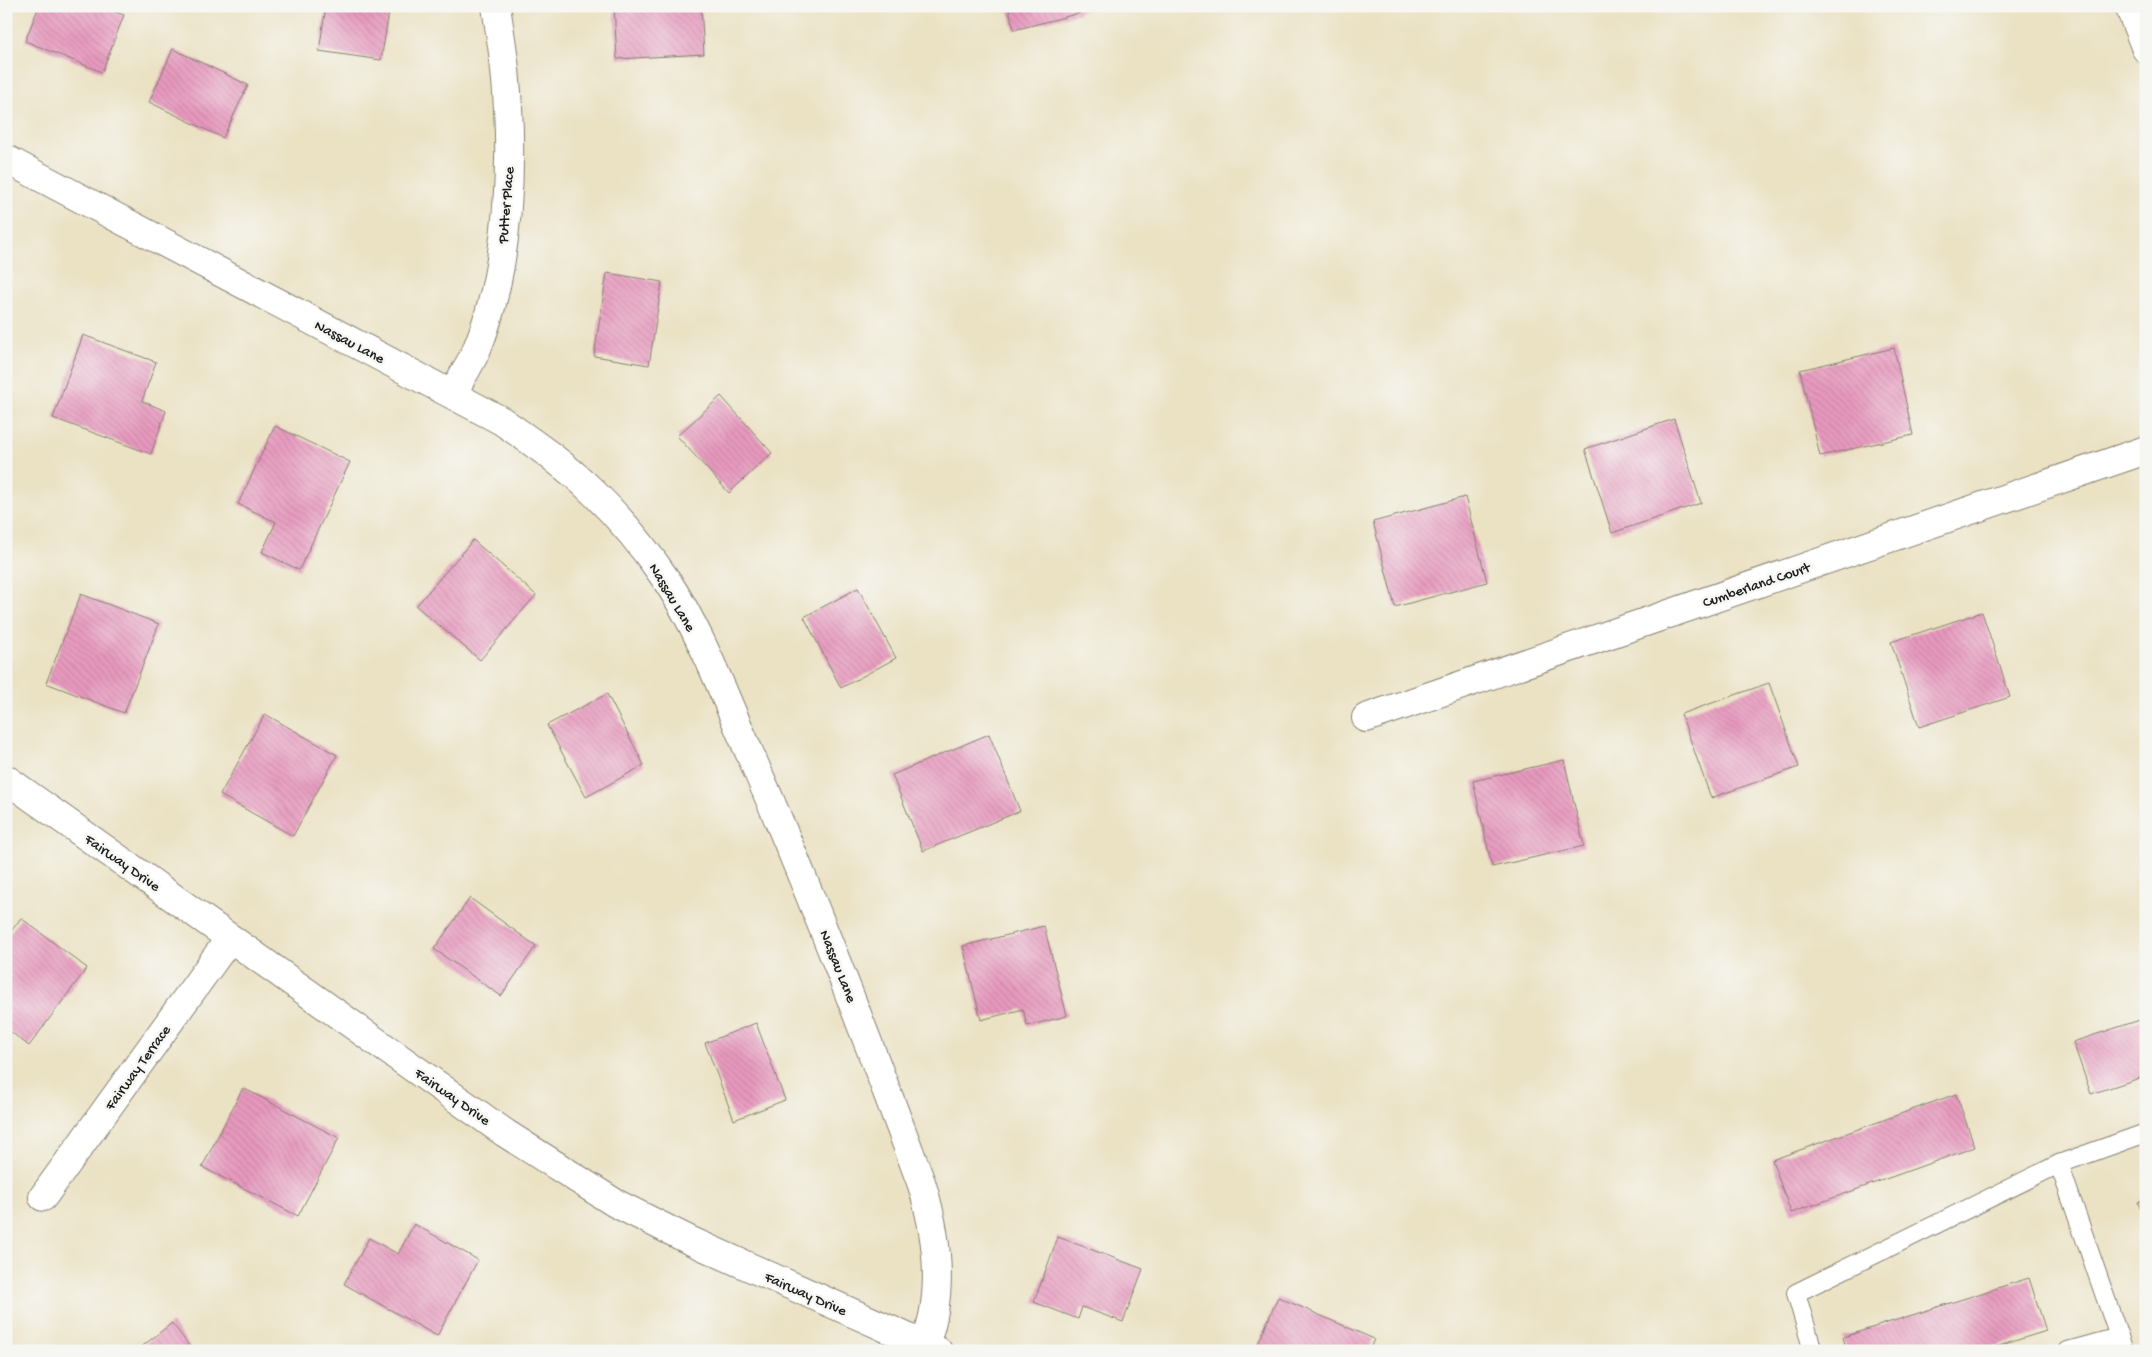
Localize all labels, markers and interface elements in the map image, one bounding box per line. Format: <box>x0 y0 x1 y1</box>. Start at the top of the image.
street label: Putter Place <box>495 166 519 245</box>
street label: Nassau Lane <box>311 317 387 369</box>
street label: Cumberland Court <box>1701 558 1814 613</box>
street label: Nassau Lane <box>644 560 699 636</box>
street label: Fairway Drive <box>80 830 163 896</box>
street label: Nassau Lane <box>814 928 860 1006</box>
street label: Fairway Terrace <box>101 1022 176 1115</box>
street label: Fairway Drive <box>410 1064 493 1130</box>
street label: Fairway Drive <box>760 1268 849 1321</box>

